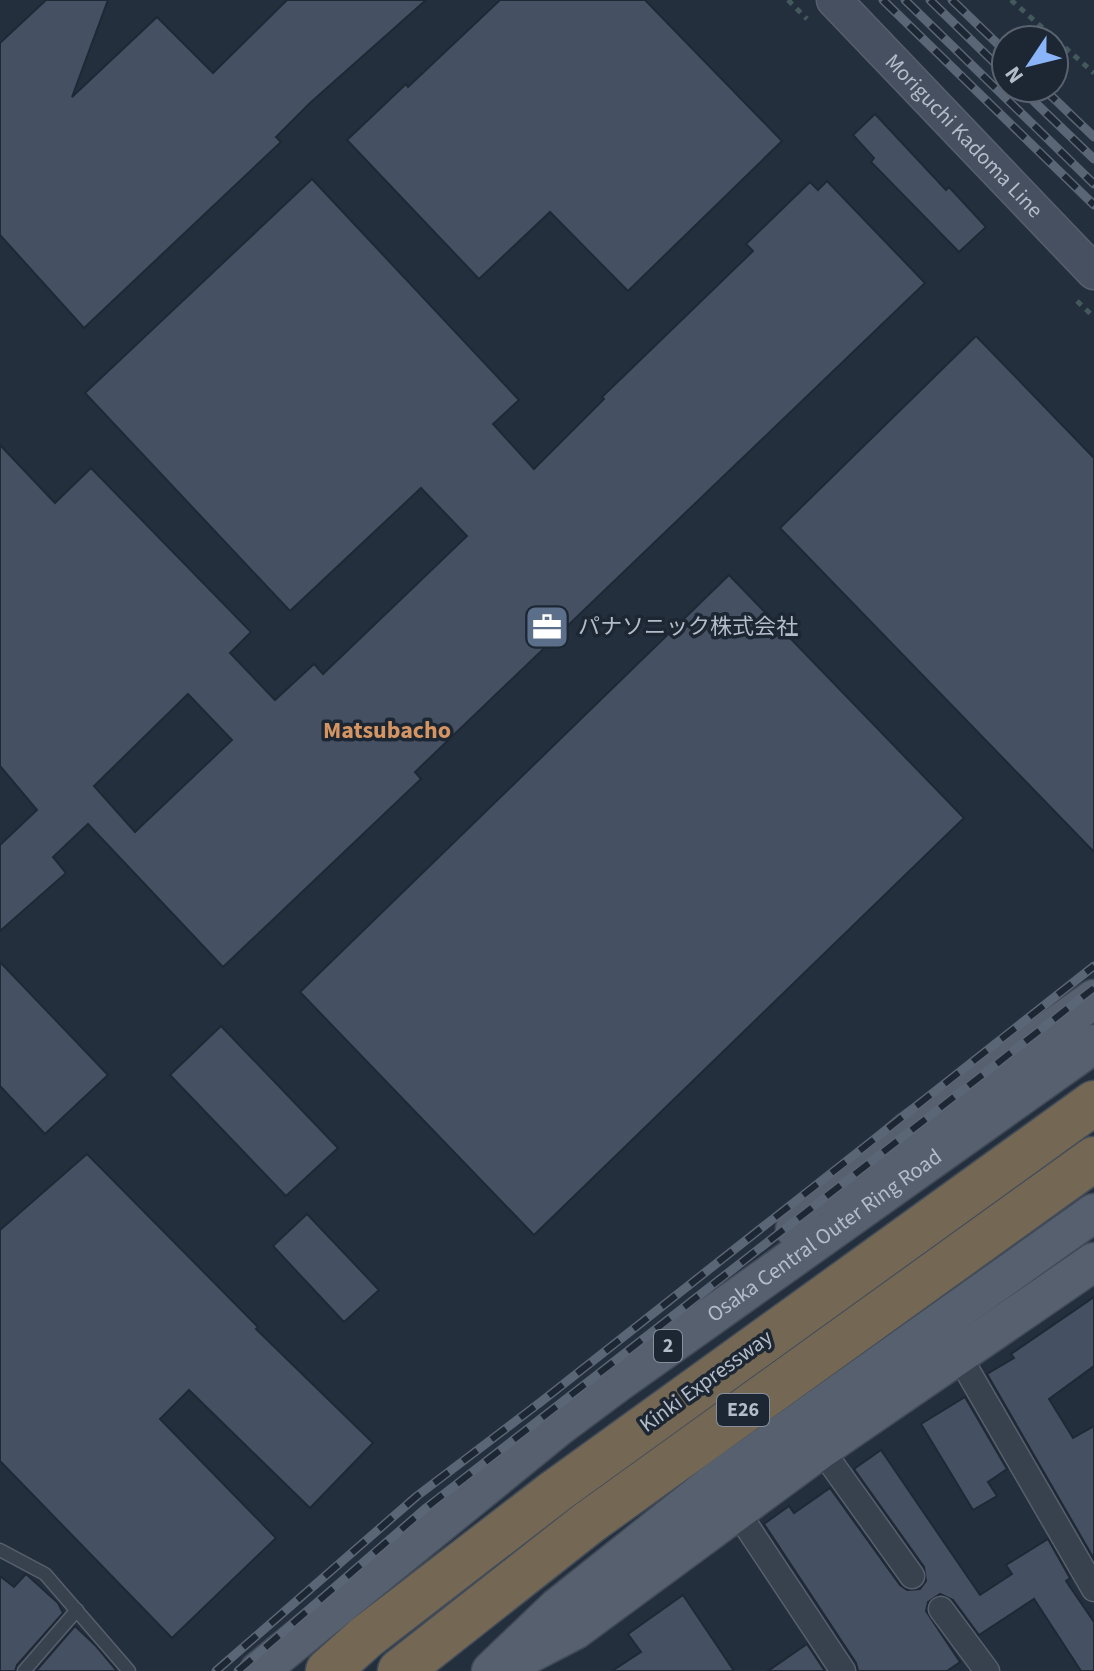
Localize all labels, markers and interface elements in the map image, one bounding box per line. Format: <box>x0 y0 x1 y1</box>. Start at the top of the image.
north arrow <box>990 24 1070 104</box>
street label: Moriguchi Kadoma Line <box>877 47 1050 225</box>
text: N <box>997 60 1032 90</box>
office icon: パナソニック株式会社 <box>523 603 571 651</box>
place label: パナソニック株式会社 <box>578 611 798 643</box>
district label: Matsubacho <box>323 713 451 748</box>
street label: Osaka Central Outer Ring Road <box>700 1141 949 1330</box>
street label: Kinki Expressway <box>633 1321 780 1440</box>
road number: 2 <box>654 1330 682 1362</box>
road number: E26 <box>717 1394 769 1426</box>

